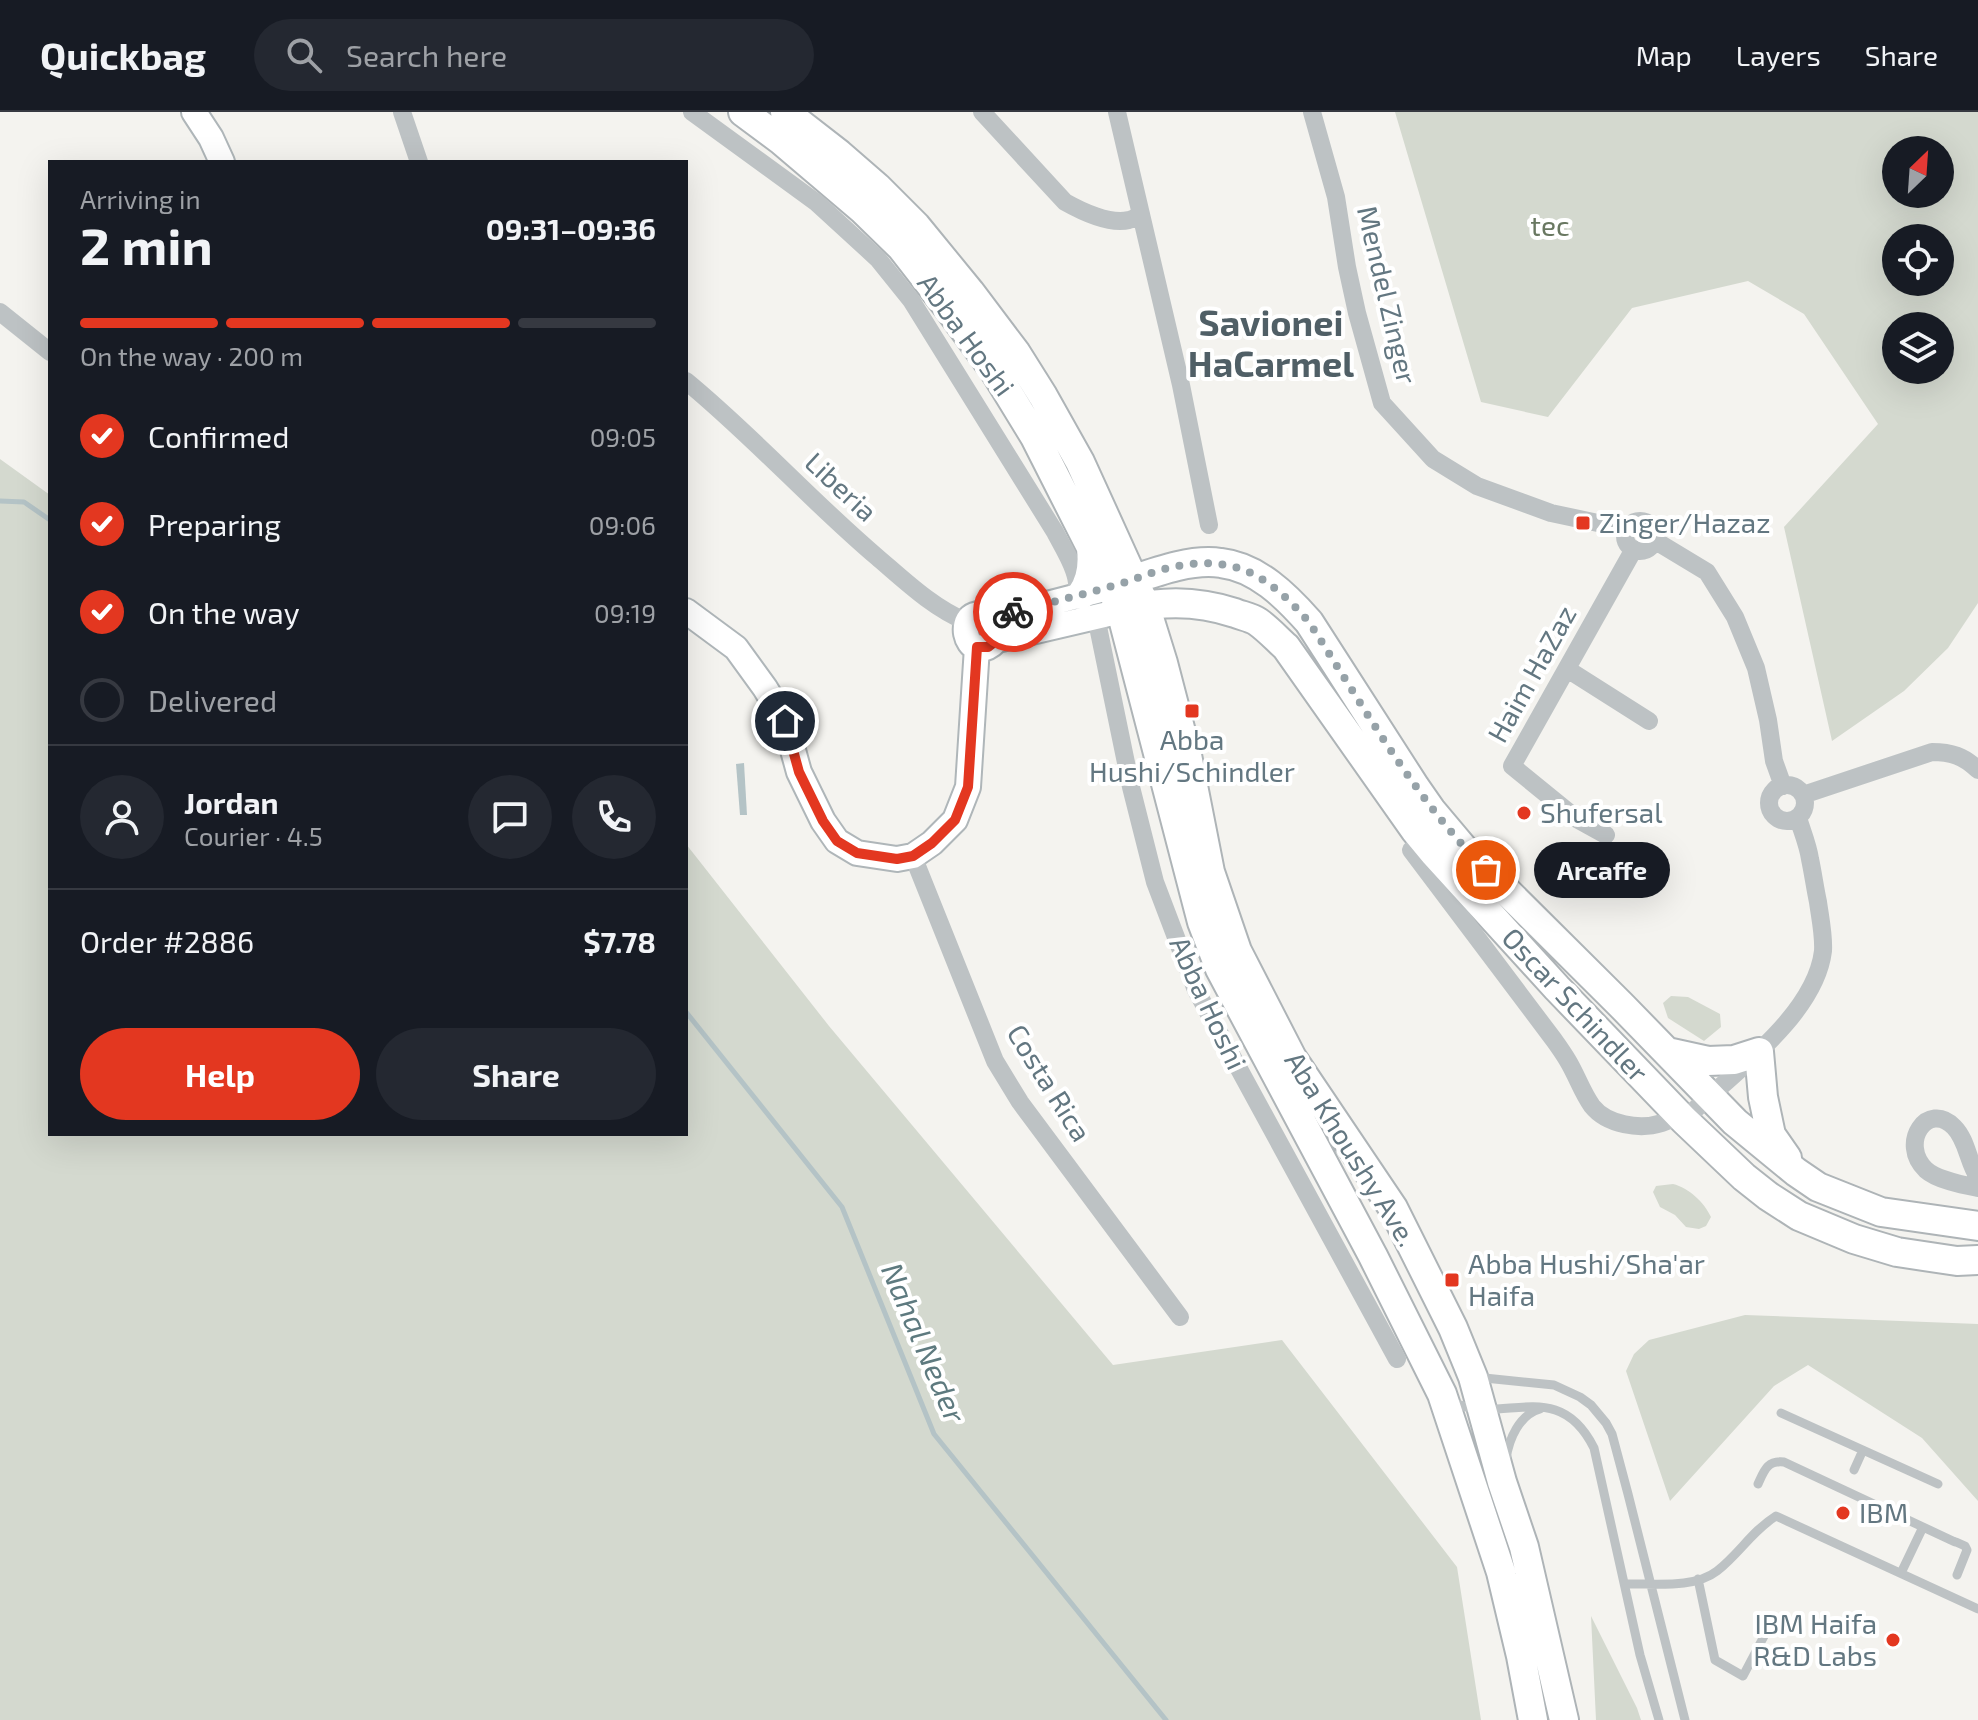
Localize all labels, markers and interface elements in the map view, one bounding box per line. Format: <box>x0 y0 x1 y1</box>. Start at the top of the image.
search box <box>254 19 814 91</box>
text: Quickbag <box>40 32 206 78</box>
icon: search <box>282 33 326 77</box>
text: Search here <box>346 37 507 73</box>
text: Map <box>1636 38 1692 72</box>
text: Layers <box>1736 38 1821 72</box>
text: Share <box>1865 38 1938 72</box>
north arrow <box>1882 136 1954 208</box>
map controls <box>1882 136 1954 384</box>
text: Arriving in <box>80 183 201 214</box>
street label: Mendel Zinger <box>1351 202 1425 387</box>
park label: tec <box>1530 208 1570 242</box>
text: 09:31–09:36 <box>486 210 656 246</box>
text: 2 min <box>80 213 213 275</box>
button: locate <box>1882 224 1954 296</box>
street label: Abba Hoshi <box>911 267 1023 402</box>
district label: Savionei HaCarmel <box>1188 300 1354 384</box>
button: layers <box>1882 312 1954 384</box>
text: On the way · 200 m <box>80 340 303 371</box>
icon: check <box>80 414 124 458</box>
text: Confirmed <box>148 418 289 454</box>
text: 09:05 <box>590 421 656 452</box>
street label: Liberia <box>799 445 885 528</box>
icon: check <box>80 502 124 546</box>
place label: Zinger/Hazaz <box>1599 505 1771 539</box>
text: Preparing <box>148 506 281 542</box>
text: 09:06 <box>589 509 656 540</box>
marker: Zinger/Hazaz <box>1574 514 1592 532</box>
courier <box>973 572 1053 652</box>
icon: check <box>80 590 124 634</box>
icon: bike <box>991 590 1035 634</box>
text: On the way <box>148 594 300 630</box>
text: 09:19 <box>594 597 656 628</box>
street label: Haim HaZaz <box>1480 599 1583 748</box>
text: Delivered <box>148 682 277 718</box>
pin <box>751 687 819 755</box>
icon: home <box>763 699 807 743</box>
marker: Abba Hushi/Schindler <box>1183 702 1201 720</box>
place label: Abba Hushi/Schindler <box>1089 722 1295 788</box>
button: person <box>80 775 164 859</box>
button: chat <box>468 775 552 859</box>
button: phone <box>572 775 656 859</box>
text: Jordan <box>184 784 279 820</box>
place label: Shufersal <box>1540 795 1663 829</box>
marker: Shufersal <box>1515 804 1533 822</box>
text: Courier · 4.5 <box>184 820 323 851</box>
pin <box>1452 836 1520 904</box>
callout: Arcaffe <box>1534 842 1670 898</box>
icon: bag <box>1464 848 1508 892</box>
text: Arcaffe <box>1557 854 1647 885</box>
street label: Oscar Schindler <box>1496 920 1656 1088</box>
text: Order #2886 <box>80 923 254 959</box>
text: $7.78 <box>583 923 656 959</box>
street label: Abba Hoshi <box>1163 931 1255 1075</box>
street label: Costa Rica <box>1001 1018 1099 1147</box>
button: Help <box>80 1028 360 1120</box>
button: Share <box>376 1028 656 1120</box>
street label: Aba Khoushy Ave. <box>1278 1045 1425 1252</box>
place label: Abba Hushi/Sha'ar Haifa <box>1468 1246 1705 1312</box>
water label: Nahal Neder <box>875 1257 975 1428</box>
marker: Abba Hushi/Sha'ar Haifa <box>1443 1271 1461 1289</box>
place label: IBM <box>1859 1495 1908 1529</box>
marker: IBM <box>1834 1504 1852 1522</box>
place label: IBM Haifa R&D Labs <box>1753 1606 1877 1672</box>
marker: IBM Haifa R&D Labs <box>1884 1631 1902 1649</box>

